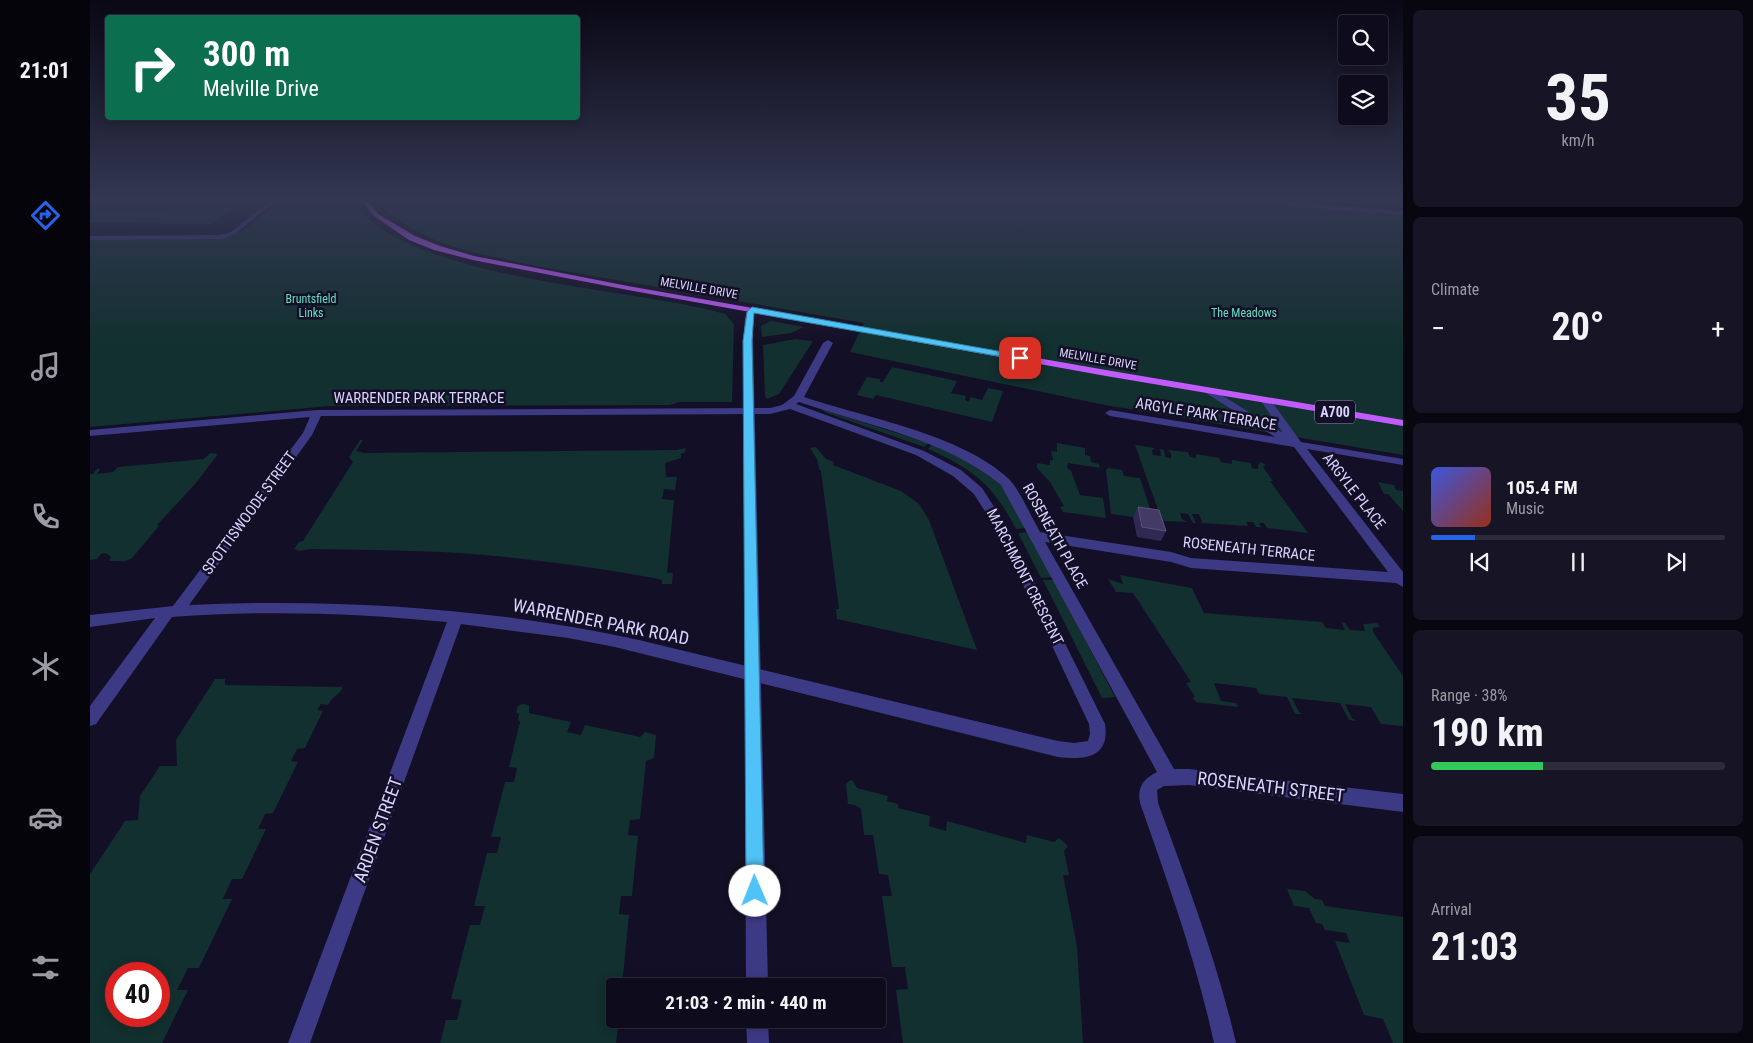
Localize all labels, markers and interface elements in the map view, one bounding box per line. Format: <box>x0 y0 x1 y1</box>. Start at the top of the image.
map controls <box>1338 15 1388 125</box>
button: search <box>1338 15 1388 65</box>
text: 300 m <box>203 34 290 75</box>
icon: right <box>120 35 185 100</box>
text: 21:01 <box>20 58 70 83</box>
text: 35 <box>1545 60 1611 136</box>
button: layers <box>1338 75 1388 125</box>
text: Melville Drive <box>203 76 319 101</box>
text: km/h <box>1562 131 1594 150</box>
icon: directions <box>28 198 63 233</box>
street label: MELVILLE DRIVE <box>659 274 739 302</box>
text: Climate <box>1431 280 1479 299</box>
park label: Bruntsfield Links <box>285 292 337 320</box>
text: 20° <box>1551 305 1605 349</box>
park label: The Meadows <box>1211 306 1277 320</box>
text: − <box>1431 312 1445 345</box>
text: + <box>1711 312 1725 345</box>
pin <box>999 337 1041 379</box>
icon: arrive <box>1006 344 1034 372</box>
street label: MELVILLE DRIVE <box>1058 345 1138 373</box>
icon: music <box>28 349 63 384</box>
street label: WARRENDER PARK TERRACE <box>334 389 504 407</box>
street label: ARGYLE PARK TERRACE <box>1134 394 1278 434</box>
road number: A700 <box>1315 401 1355 424</box>
street label: SPOTTISWOODE STREET <box>198 448 300 578</box>
street label: ARGYLE PLACE <box>1319 449 1389 533</box>
text: 105.4 FM <box>1506 476 1578 499</box>
street label: ROSENEATH PLACE <box>1019 480 1091 592</box>
icon: phone <box>28 499 63 534</box>
text: Music <box>1506 499 1544 518</box>
street label: MARCHMONT CRESCENT <box>983 506 1067 648</box>
street label: ROSENEATH TERRACE <box>1182 533 1316 565</box>
icon: previous <box>1466 548 1494 576</box>
icon: pause <box>1564 548 1592 576</box>
icon: next <box>1662 548 1690 576</box>
street label: WARRENDER PARK ROAD <box>511 594 691 649</box>
icon: climate <box>28 649 63 684</box>
text: Range · 38% <box>1431 686 1507 705</box>
text: 190 km <box>1431 711 1544 755</box>
street label: ROSENEATH STREET <box>1196 767 1346 806</box>
street label: ARDEN STREET <box>349 774 406 885</box>
icon: car <box>28 800 63 835</box>
position arrow <box>728 864 780 916</box>
text: Arrival <box>1431 900 1472 919</box>
text: 21:03 <box>1431 925 1518 969</box>
icon: filters <box>28 950 63 985</box>
speed limit sign: 40 <box>105 962 170 1027</box>
text: 21:03 · 2 min · 440 m <box>665 991 827 1014</box>

